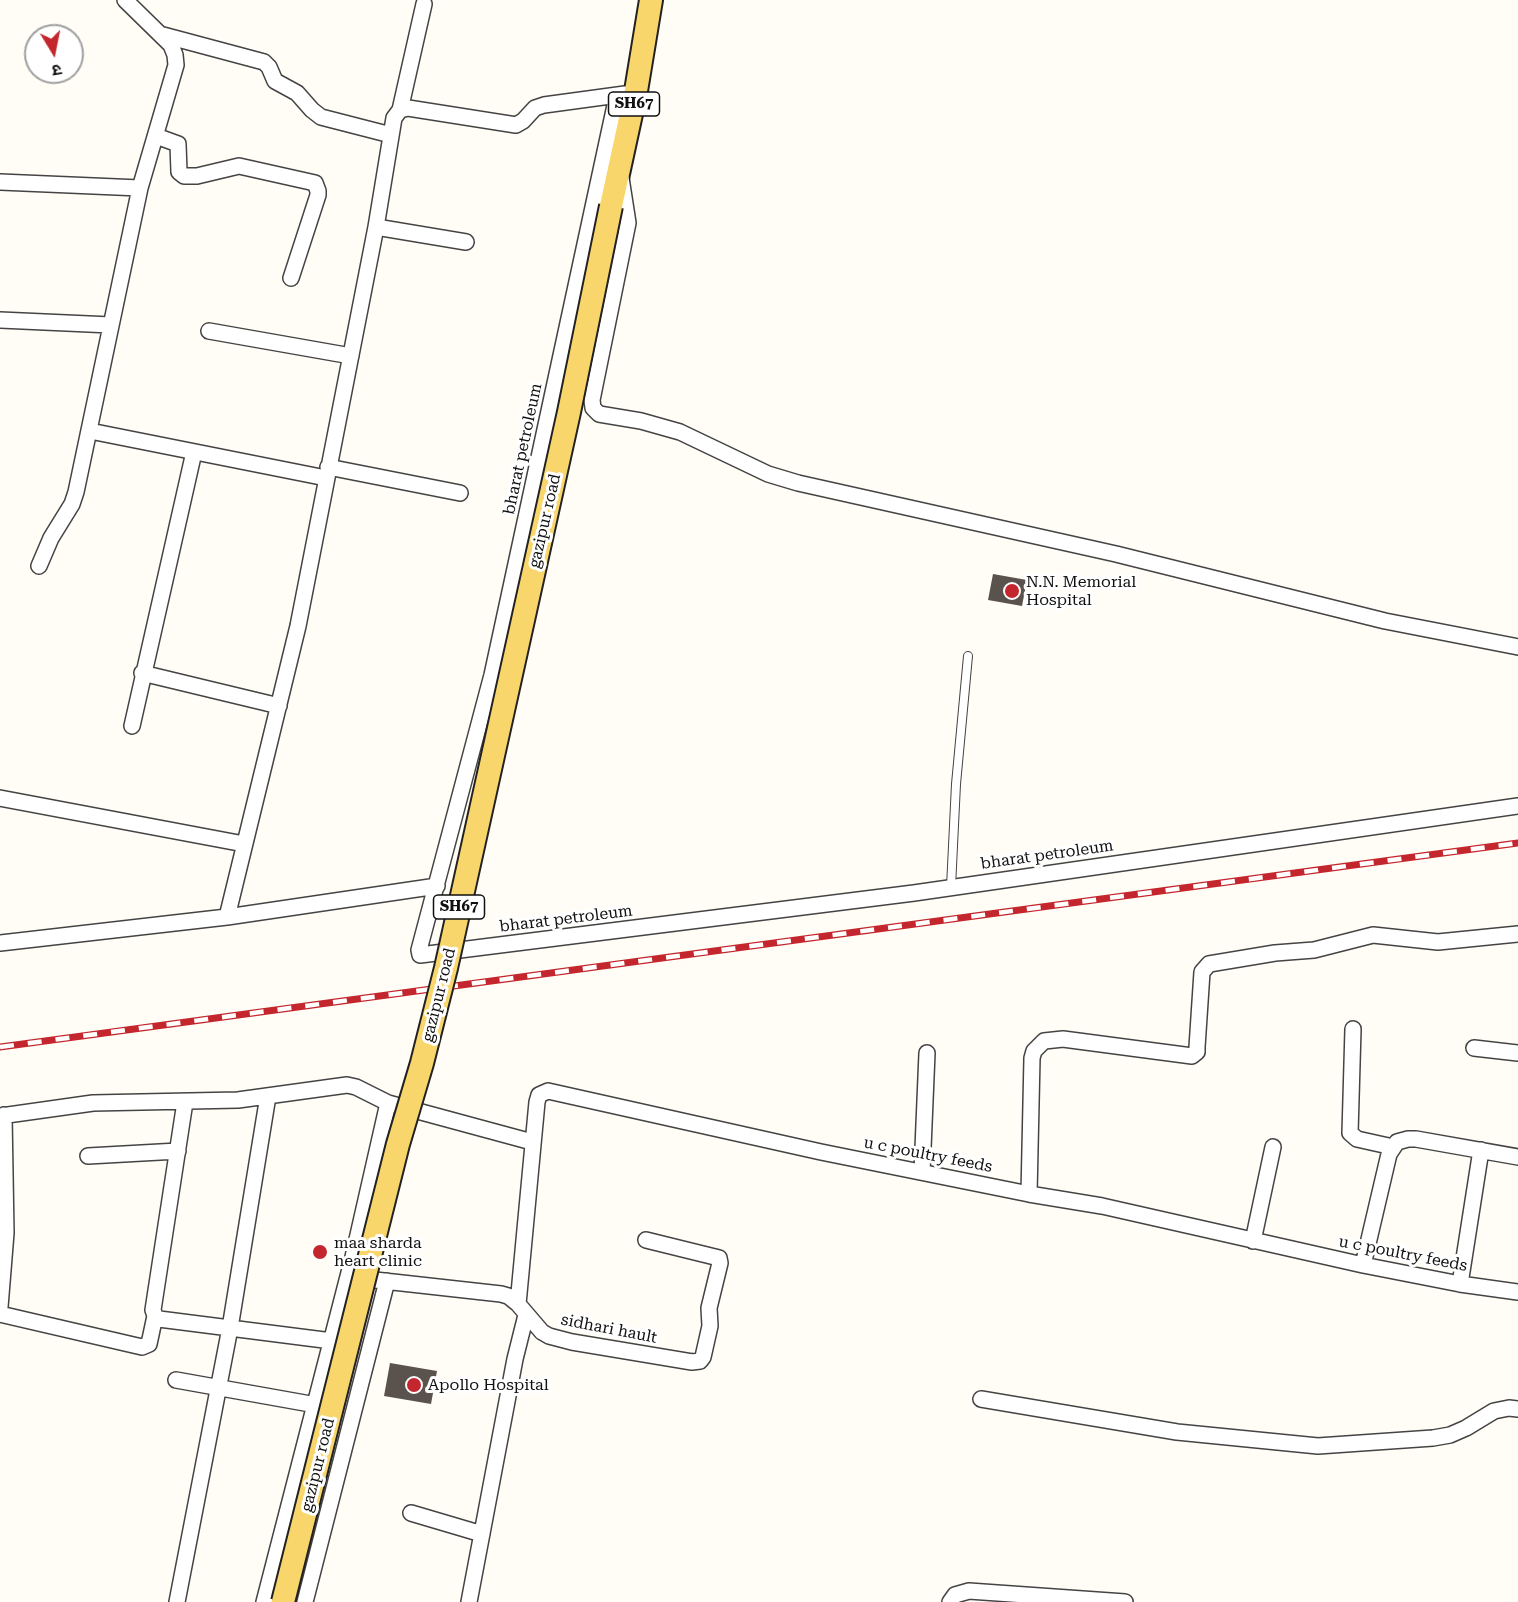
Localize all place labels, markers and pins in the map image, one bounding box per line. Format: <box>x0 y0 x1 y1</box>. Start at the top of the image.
place label: N.N. Memorial Hospital <box>1026 572 1136 610</box>
marker: N.N. Memorial Hospital <box>1003 582 1021 600</box>
place label: maa sharda heart clinic <box>334 1233 422 1271</box>
marker: maa sharda heart clinic <box>311 1243 329 1261</box>
place label: Apollo Hospital <box>428 1375 549 1395</box>
marker: Apollo Hospital <box>405 1376 423 1394</box>

